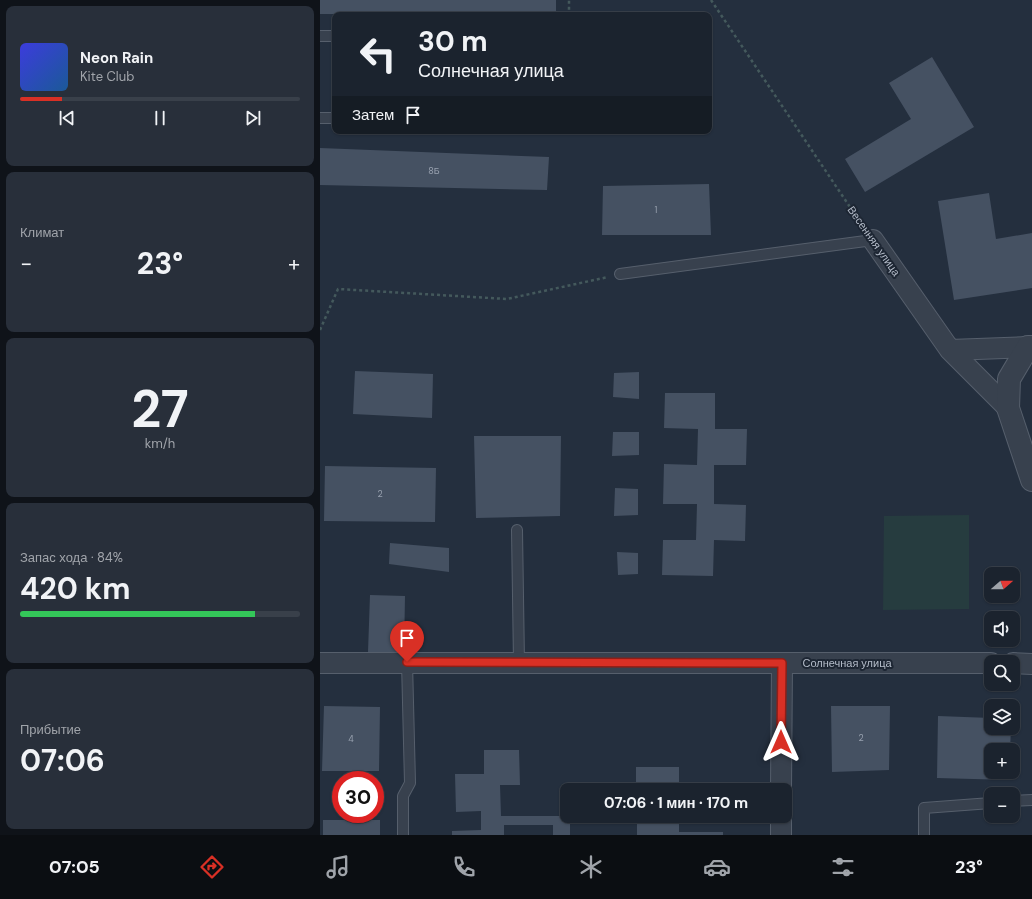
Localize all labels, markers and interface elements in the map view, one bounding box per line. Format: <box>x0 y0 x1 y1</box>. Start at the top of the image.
text: 30 m <box>418 23 488 60</box>
icon: left <box>352 28 404 80</box>
text: Neon Rain <box>80 48 153 68</box>
text: Солнечная улица <box>418 59 564 83</box>
text: Kite Club <box>80 68 134 85</box>
icon: arrive <box>402 104 424 126</box>
text: Затем <box>352 105 394 125</box>
icon: previous <box>56 107 78 129</box>
icon: pause <box>149 107 171 129</box>
icon: next <box>242 107 264 129</box>
house number: 8Б <box>428 165 440 177</box>
street label: Весенняя улица <box>845 203 904 279</box>
house number: 1 <box>655 204 658 216</box>
text: Климат <box>20 224 64 241</box>
text: 23° <box>137 244 183 283</box>
text: − <box>20 249 32 278</box>
text: + <box>288 249 300 278</box>
text: 27 <box>131 375 189 443</box>
text: km/h <box>145 435 175 452</box>
house number: 2 <box>377 488 383 500</box>
text: Запас хода · 84% <box>20 549 123 566</box>
north arrow <box>984 567 1020 603</box>
map controls <box>984 567 1020 823</box>
text: 420 km <box>20 569 130 608</box>
button: sound <box>984 611 1020 647</box>
pin <box>390 621 424 662</box>
icon: arrive <box>396 627 418 649</box>
button: search <box>984 655 1020 691</box>
street label: Солнечная улица <box>802 656 892 670</box>
button: layers <box>984 699 1020 735</box>
text: Прибытие <box>20 721 81 738</box>
position arrow <box>760 721 802 763</box>
house number: 2 <box>858 732 864 744</box>
house number: 4 <box>348 733 354 745</box>
text: 07:06 <box>20 741 105 780</box>
button: + <box>984 743 1020 779</box>
speed limit sign: 30 <box>332 771 384 823</box>
button: − <box>984 787 1020 823</box>
text: 07:06 · 1 мин · 170 m <box>604 793 748 813</box>
icon: directions <box>198 853 226 881</box>
icon: music <box>324 853 352 881</box>
icon: phone <box>450 853 478 881</box>
icon: climate <box>577 853 605 881</box>
icon: car <box>703 853 731 881</box>
icon: filters <box>829 853 857 881</box>
text: 07:05 <box>49 855 100 879</box>
text: 23° <box>955 855 983 879</box>

